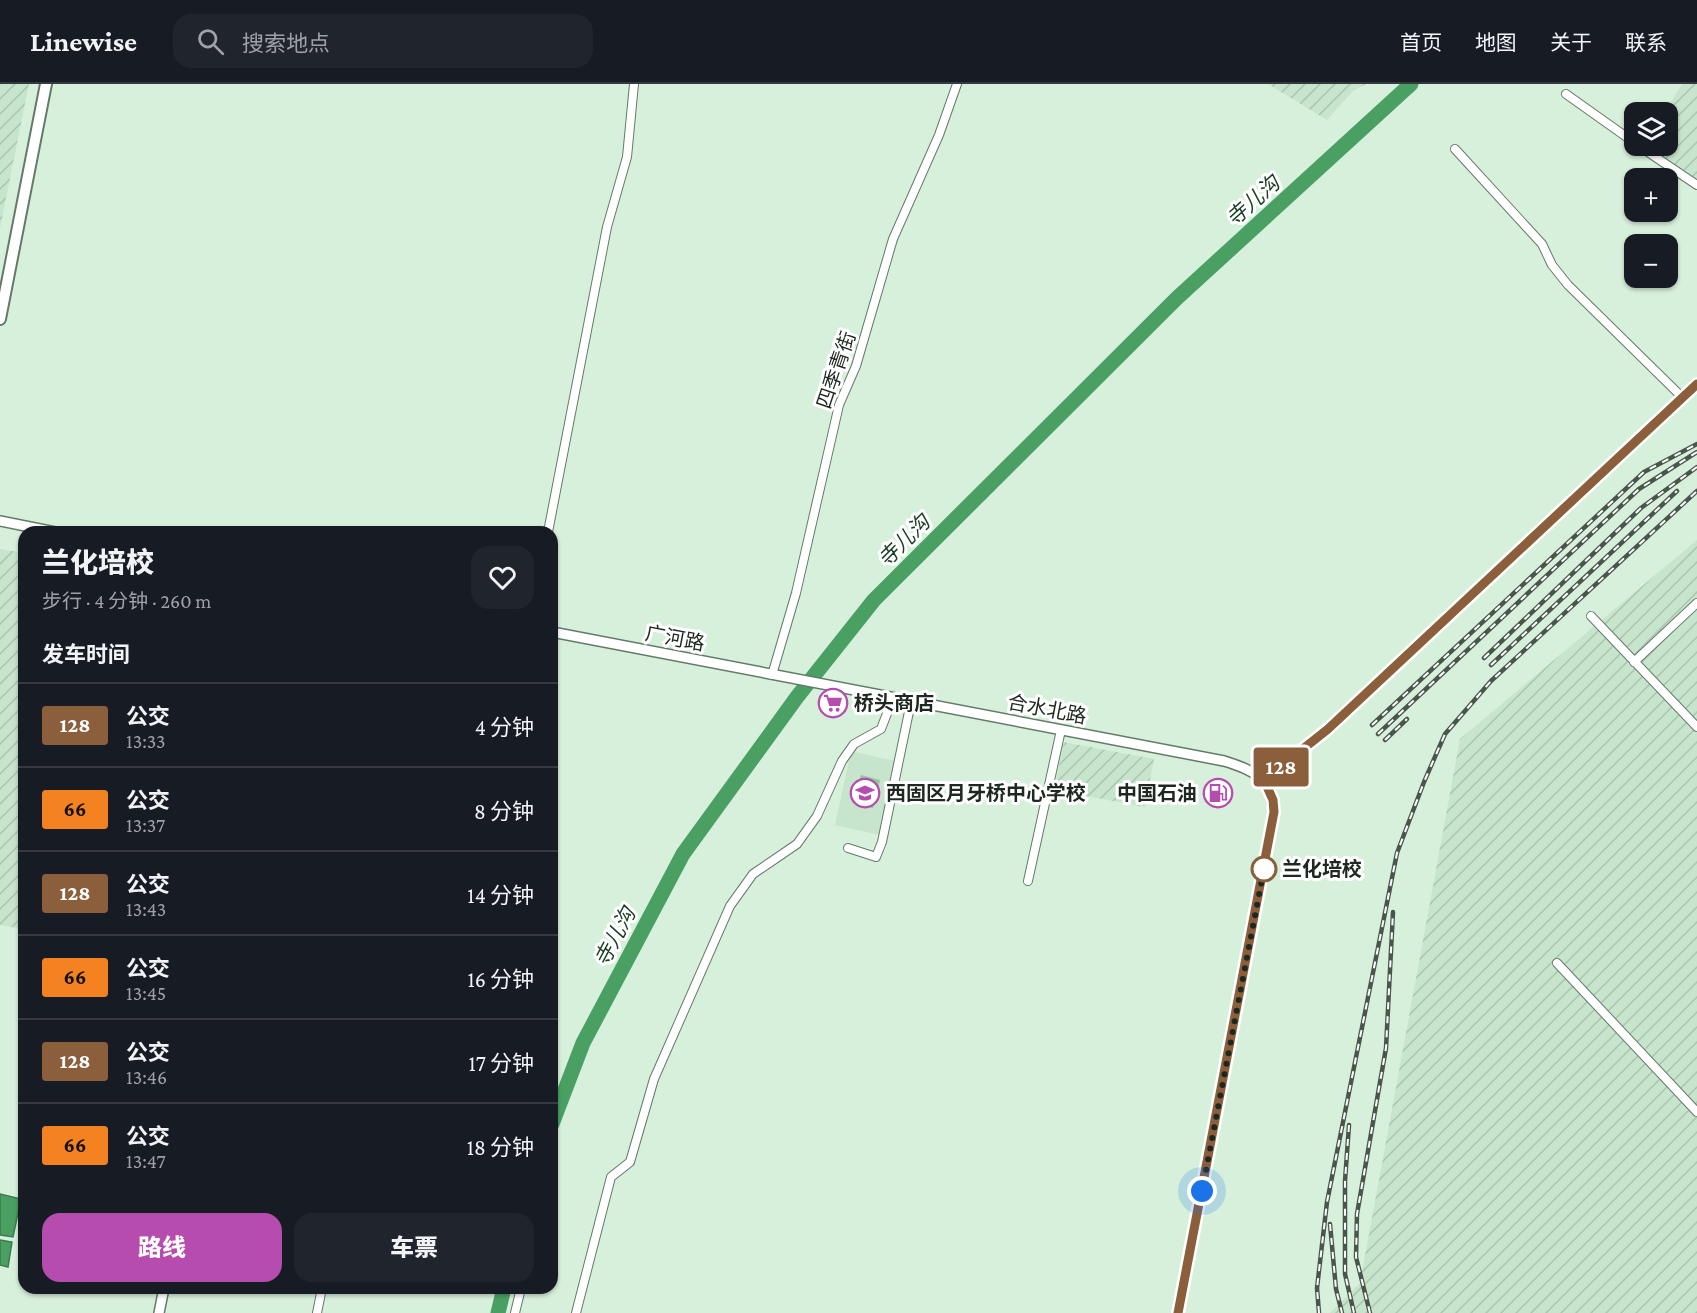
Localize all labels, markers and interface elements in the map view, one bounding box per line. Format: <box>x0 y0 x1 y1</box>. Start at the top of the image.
search box <box>173 14 593 68</box>
icon: search <box>194 25 227 58</box>
text: Linewise <box>30 26 137 57</box>
text: 搜索地点 <box>242 31 330 56</box>
text: 首页 <box>1400 31 1442 55</box>
text: 地图 <box>1475 31 1517 55</box>
text: 关于 <box>1550 31 1592 55</box>
text: 联系 <box>1625 31 1667 55</box>
map controls <box>1624 102 1678 288</box>
button: layers <box>1624 102 1678 156</box>
button: + <box>1624 168 1678 222</box>
water label: 寺儿沟 <box>1222 170 1286 231</box>
button: − <box>1624 234 1678 288</box>
street label: 四季青街 <box>813 329 859 411</box>
water label: 寺儿沟 <box>873 509 936 572</box>
button: heart <box>471 546 534 609</box>
text: 兰化培校 <box>42 547 154 578</box>
text: 步行 · 4 分钟 · 260 m <box>42 590 211 612</box>
street label: 广河路 <box>643 621 707 655</box>
text: 发车时间 <box>42 642 130 667</box>
supermarket icon: 桥头商店 <box>817 687 849 719</box>
street label: 合水北路 <box>1006 691 1088 727</box>
place label: 桥头商店 <box>854 692 934 714</box>
text: 公交 <box>126 704 170 729</box>
text: 128 <box>60 713 90 737</box>
text: 4 分钟 <box>475 715 534 740</box>
text: 13:33 <box>126 730 166 752</box>
line badge: 128 <box>1246 748 1316 786</box>
text: 128 <box>1266 755 1296 779</box>
school or university icon: 西固区月牙桥中心学校 <box>849 777 881 809</box>
fuel station icon: 中国石油 <box>1202 777 1234 809</box>
place label: 西固区月牙桥中心学校 <box>886 782 1086 804</box>
place label: 中国石油 <box>1117 782 1197 804</box>
text: 公交 <box>126 788 170 813</box>
text: 66 <box>64 797 86 821</box>
text: 8 分钟 <box>474 799 534 824</box>
text: 13:37 <box>126 814 165 836</box>
marker: 兰化培校 <box>1251 856 1277 882</box>
place label: 兰化培校 <box>1282 858 1362 880</box>
text: 公交 <box>126 872 170 897</box>
text: 128 <box>60 881 90 905</box>
text: 14 分钟 <box>467 883 534 908</box>
text: 13:43 <box>126 898 166 920</box>
water label: 寺儿沟 <box>590 902 641 970</box>
text: 公交 <box>126 956 170 981</box>
text: 66 <box>64 965 86 989</box>
text: 16 分钟 <box>467 967 534 992</box>
text: 13:45 <box>126 982 166 1004</box>
text: 公交 <box>126 1040 170 1065</box>
text: 128 <box>60 1049 90 1073</box>
text: 17 分钟 <box>468 1051 534 1076</box>
text: 13:46 <box>126 1066 167 1088</box>
text: 公交 <box>126 1124 170 1149</box>
text: 66 <box>64 1133 86 1157</box>
text: 18 分钟 <box>467 1135 534 1160</box>
text: 13:47 <box>126 1150 166 1172</box>
your location <box>1187 1176 1217 1206</box>
button: 路线 <box>42 1213 282 1282</box>
button: 车票 <box>294 1213 534 1282</box>

